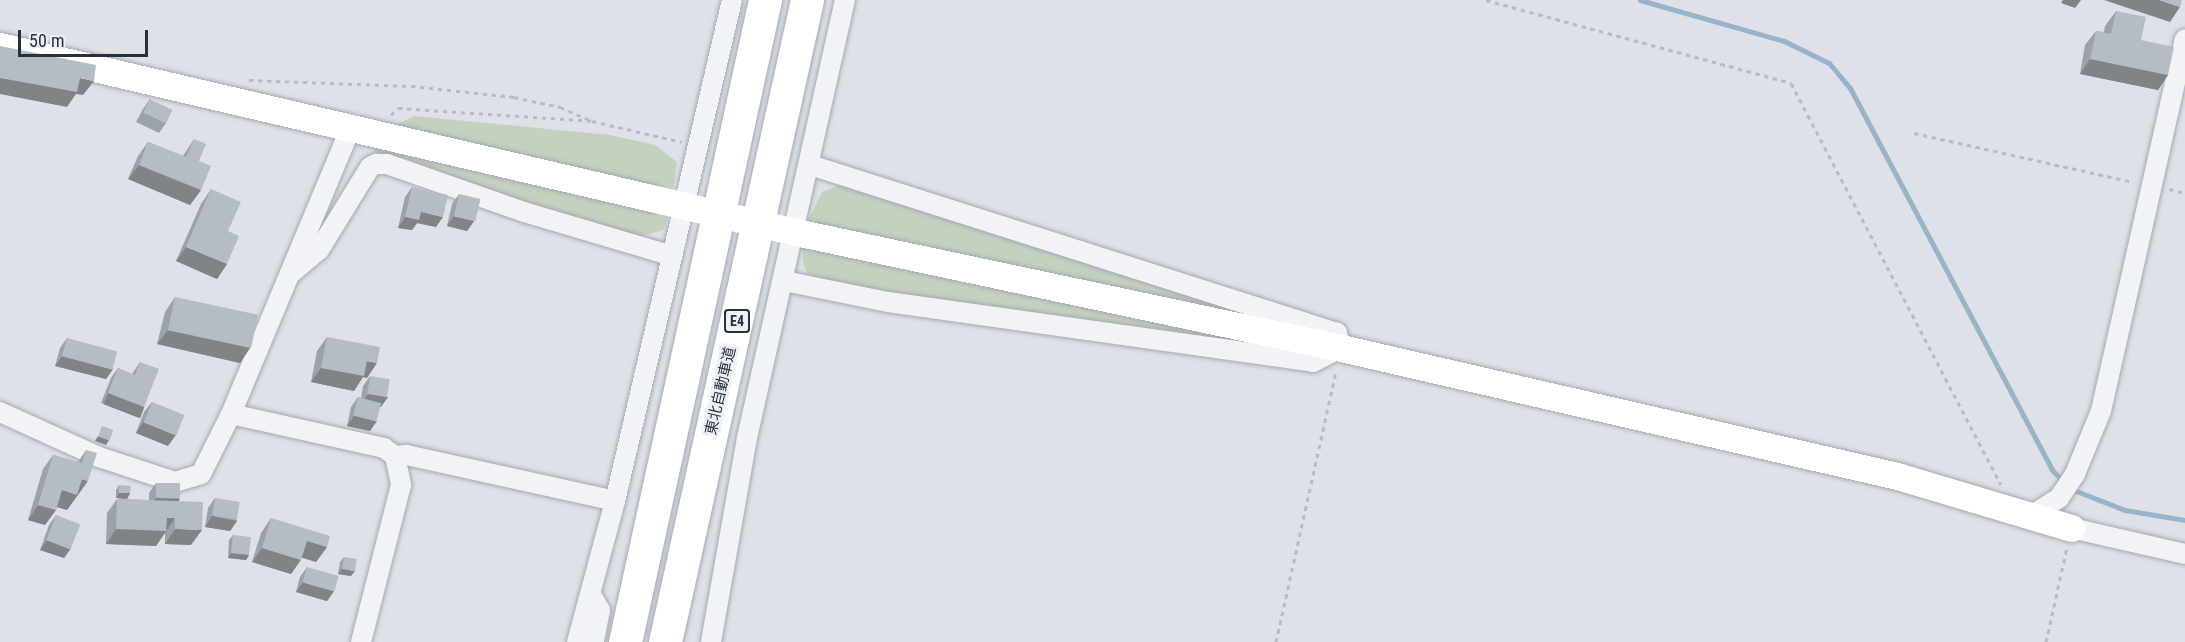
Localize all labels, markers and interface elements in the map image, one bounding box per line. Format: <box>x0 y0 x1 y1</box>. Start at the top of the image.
scale bar <box>21 18 152 56</box>
text: 50 m <box>29 30 64 51</box>
road number: E4 <box>724 310 750 332</box>
street label: 東北自動車道 <box>702 345 740 437</box>

